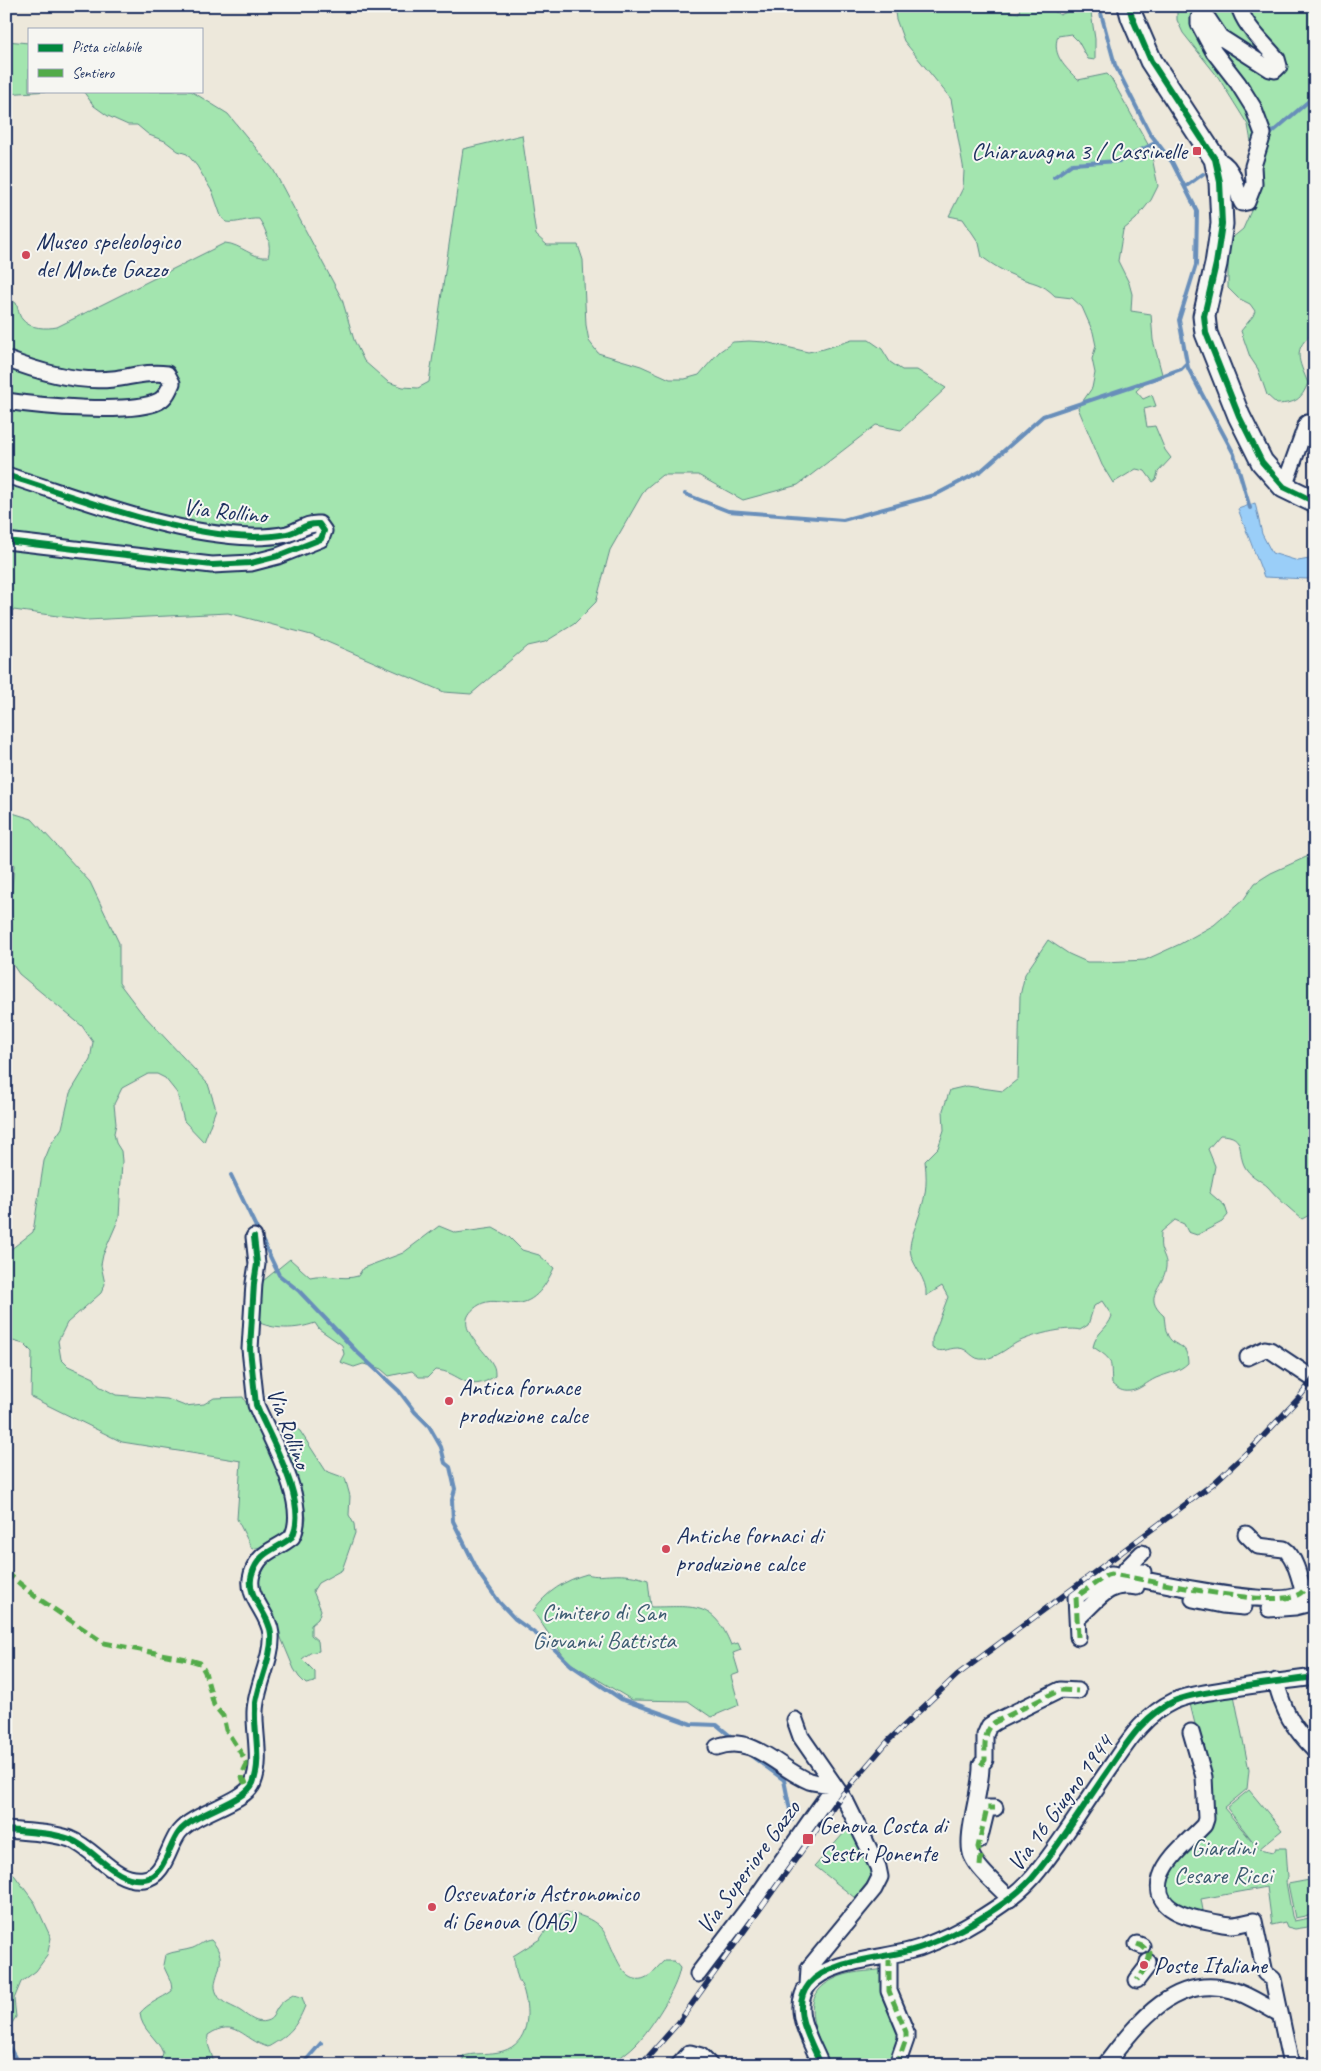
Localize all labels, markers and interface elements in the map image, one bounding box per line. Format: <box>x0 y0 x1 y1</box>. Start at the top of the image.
legend <box>28 28 202 92</box>
text: Pista ciclabile <box>72 38 142 57</box>
text: Sentiero <box>72 64 115 83</box>
place label: Chiaravagna 3 / Cassinelle <box>971 136 1189 166</box>
marker: Chiaravagna 3 / Cassinelle <box>1191 145 1203 157</box>
place label: Museo speleologico del Monte Gazzo <box>36 226 182 284</box>
marker: Museo speleologico del Monte Gazzo <box>20 249 32 261</box>
street label: Via Rollino <box>182 492 271 531</box>
place label: Antica fornace produzione calce <box>459 1372 590 1430</box>
street label: Via Rollino <box>260 1383 319 1475</box>
marker: Antica fornace produzione calce <box>443 1395 455 1407</box>
place label: Antiche fornaci di produzione calce <box>676 1520 826 1578</box>
marker: Antiche fornaci di produzione calce <box>660 1543 672 1555</box>
park label: Cimitero di San Giovanni Battista <box>532 1597 677 1655</box>
street label: Via 16 Giugno 1944 <box>1000 1727 1121 1877</box>
street label: Via Superiore Gazzo <box>689 1793 807 1940</box>
place label: Genova Costa di Sestri Ponente <box>819 1810 950 1868</box>
marker: Genova Costa di Sestri Ponente <box>801 1832 815 1846</box>
park label: Giardini Cesare Ricci <box>1174 1832 1275 1890</box>
place label: Ossevatorio Astronomico di Genova (OAG) <box>442 1878 641 1936</box>
marker: Ossevatorio Astronomico di Genova (OAG) <box>426 1901 438 1913</box>
place label: Poste Italiane <box>1154 1950 1269 1980</box>
marker: Poste Italiane <box>1138 1959 1150 1971</box>

